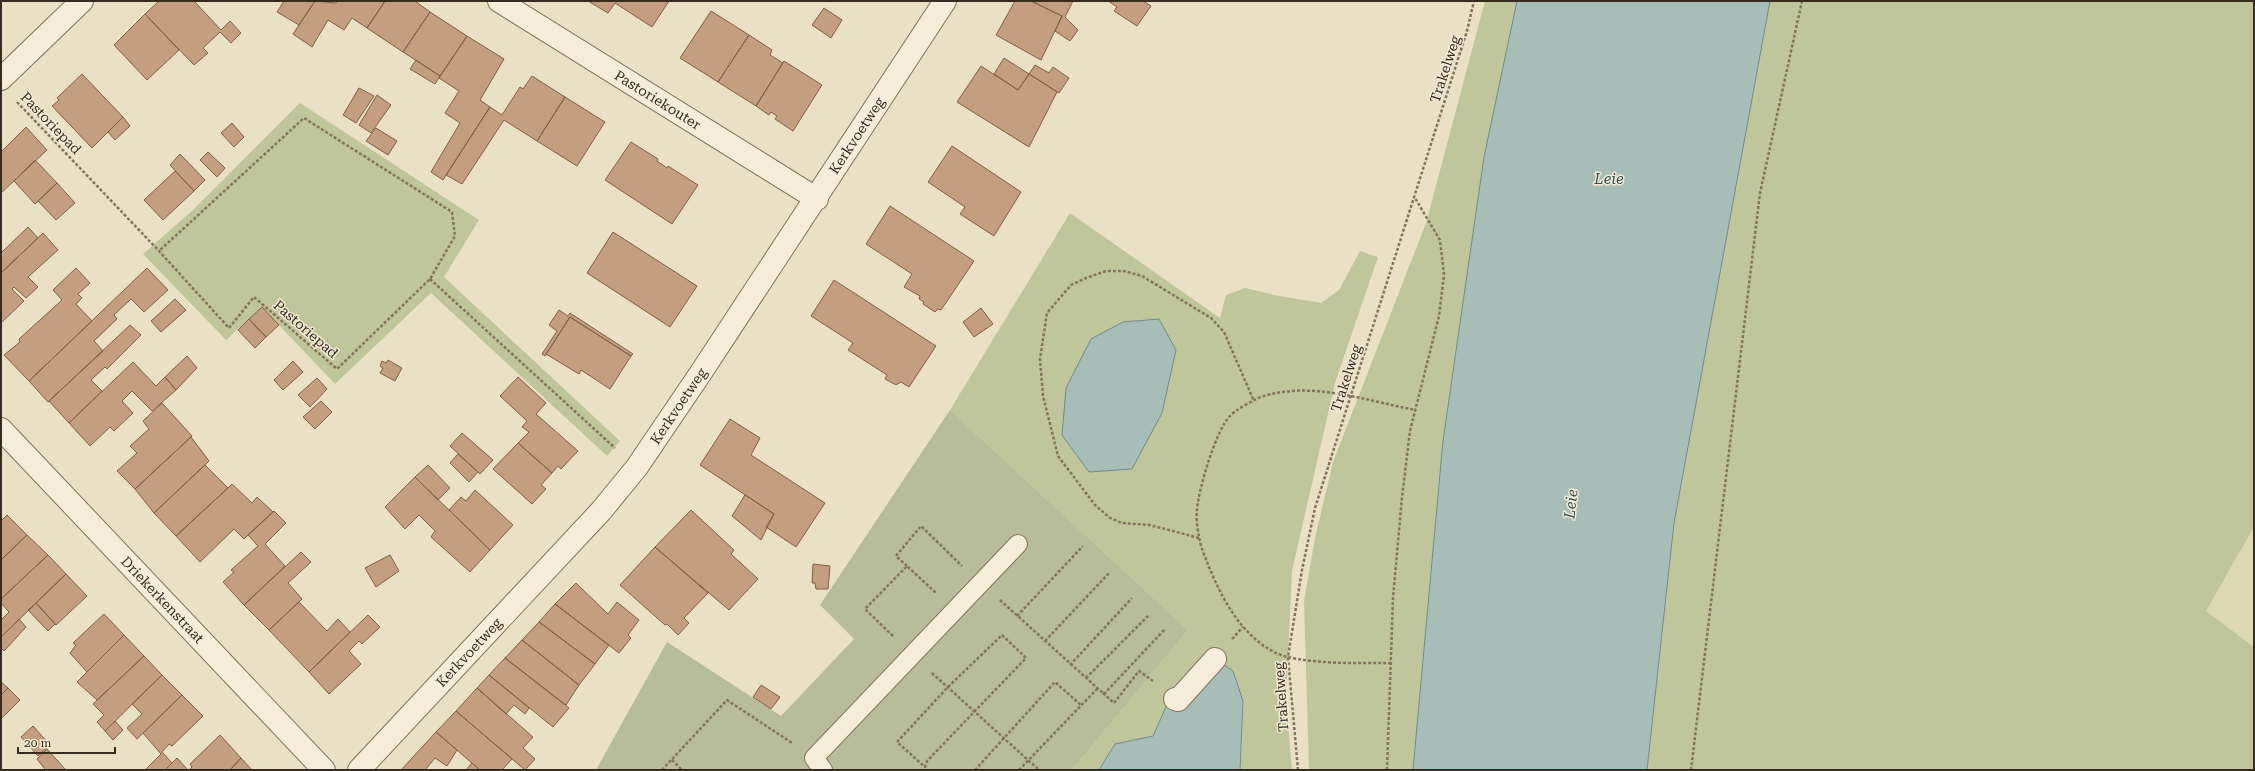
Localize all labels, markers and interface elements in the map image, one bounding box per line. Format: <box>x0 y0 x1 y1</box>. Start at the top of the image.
street label: Trakelweg <box>1427 33 1463 105</box>
street label: Pastoriekouter <box>612 67 704 133</box>
street label: Pastoriepad <box>17 89 85 157</box>
street label: Kerkvoetweg <box>826 94 888 177</box>
water label: Leie <box>1593 170 1624 188</box>
street label: Pastoriepad <box>271 297 341 361</box>
street label: Trakelweg <box>1328 342 1364 414</box>
street label: Kerkvoetweg <box>647 365 710 447</box>
water label: Leie <box>1560 488 1582 521</box>
street label: Driekerkenstraat <box>118 553 207 646</box>
street label: Kerkvoetweg <box>433 615 505 690</box>
street label: Trakelweg <box>1271 662 1291 732</box>
scale bar <box>18 729 115 755</box>
text: 20 m <box>24 736 51 750</box>

